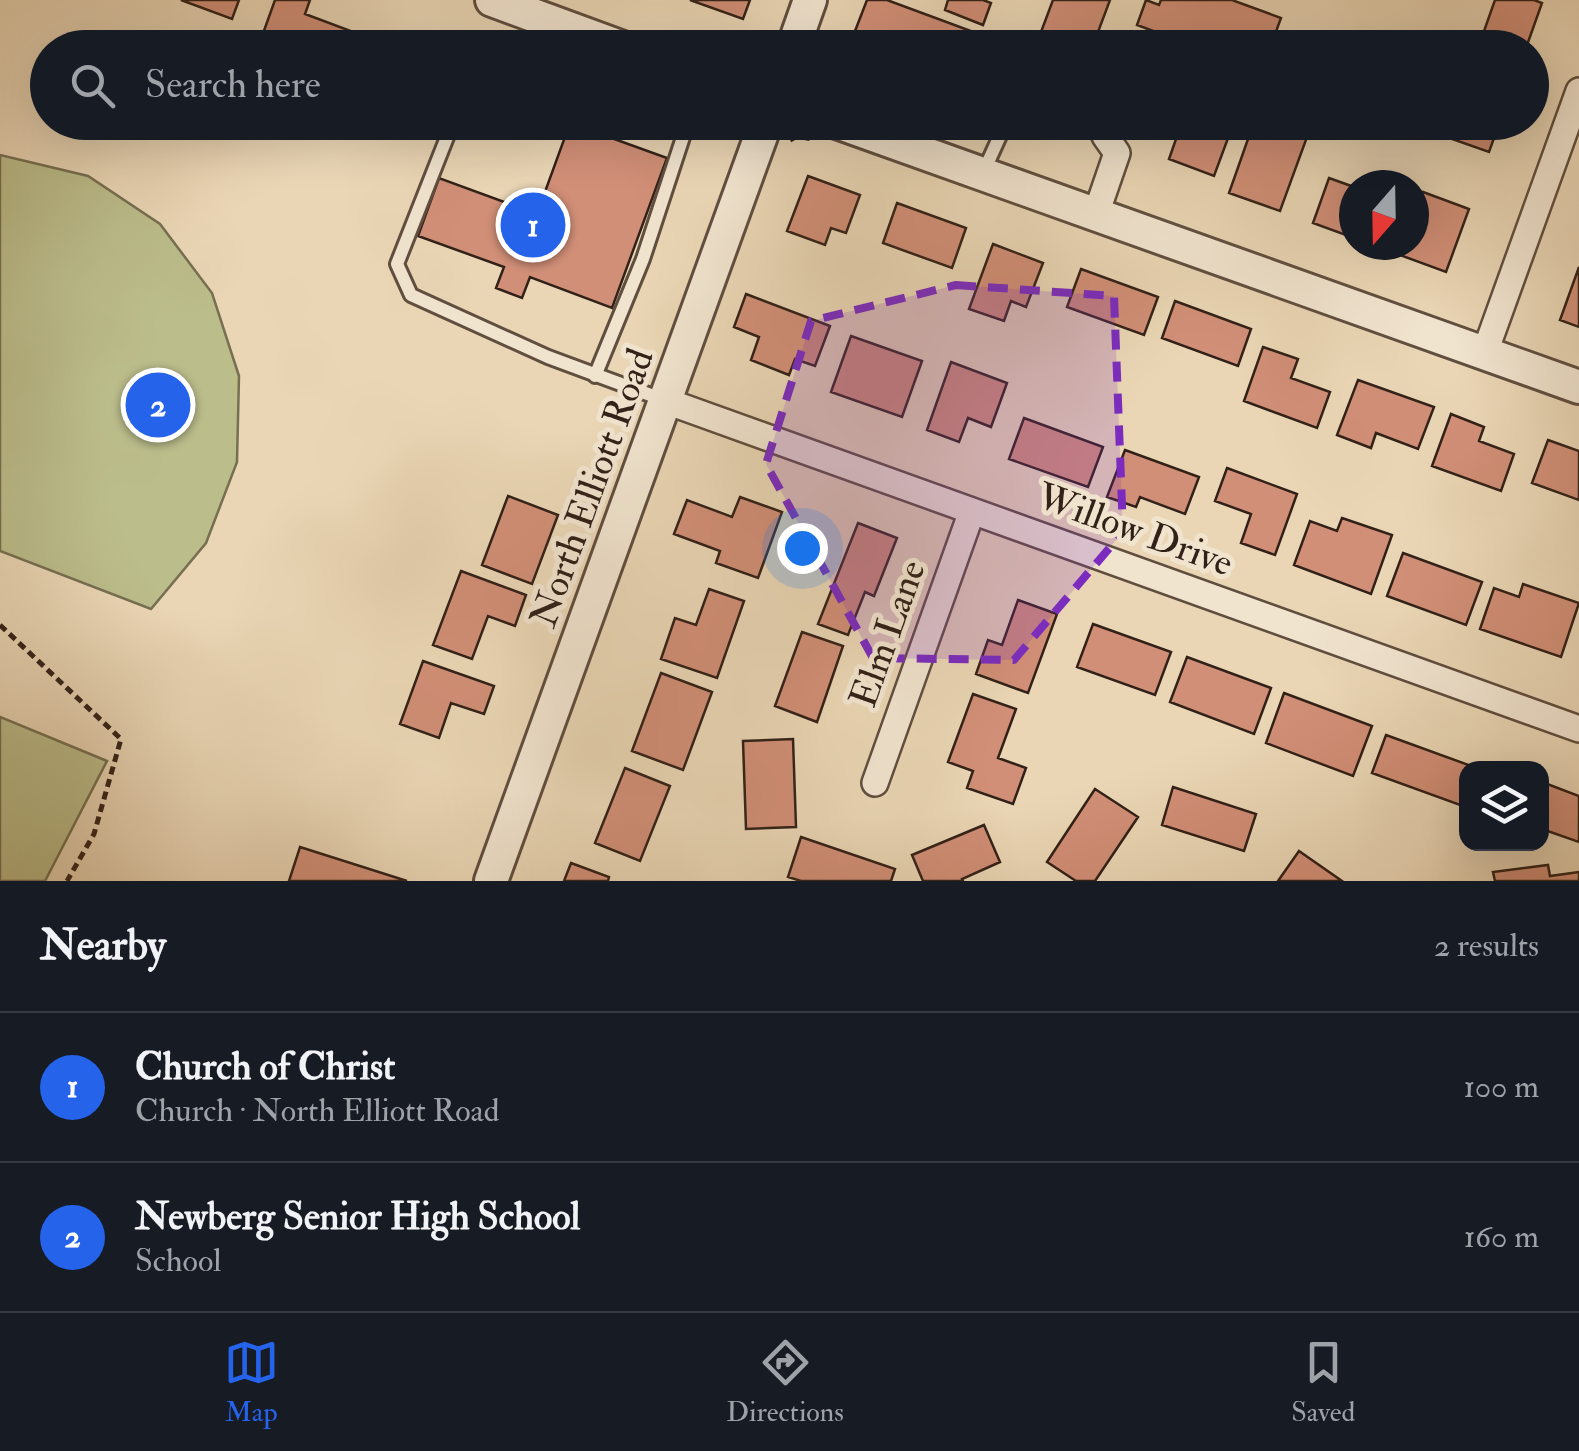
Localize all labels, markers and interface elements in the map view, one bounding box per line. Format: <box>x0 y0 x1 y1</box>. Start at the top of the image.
search box <box>30 30 1549 140</box>
icon: search <box>65 58 120 113</box>
text: Search here <box>145 61 321 109</box>
north arrow <box>1339 170 1429 260</box>
pin: 1 <box>500 188 566 262</box>
street label: North Elliott Road <box>519 342 665 634</box>
pin: 2 <box>126 368 190 442</box>
street label: Willow Drive <box>1030 472 1239 588</box>
your location <box>777 523 828 574</box>
street label: Elm Lane <box>839 554 937 714</box>
map controls <box>1459 761 1549 851</box>
button: layers <box>1459 761 1549 851</box>
text: Nearby <box>40 920 166 972</box>
text: 2 results <box>1434 926 1539 966</box>
text: Church of Christ <box>135 1043 395 1091</box>
text: 1 <box>67 1067 78 1107</box>
text: 100 m <box>1463 1067 1539 1107</box>
text: Church · North Elliott Road <box>135 1091 499 1131</box>
text: Newberg Senior High School <box>135 1193 580 1241</box>
text: 2 <box>64 1217 81 1257</box>
text: 160 m <box>1464 1217 1539 1257</box>
text: School <box>135 1241 221 1281</box>
tab: Map <box>224 1335 279 1430</box>
tab: Directions <box>726 1335 844 1430</box>
tab: Saved <box>1291 1335 1355 1430</box>

